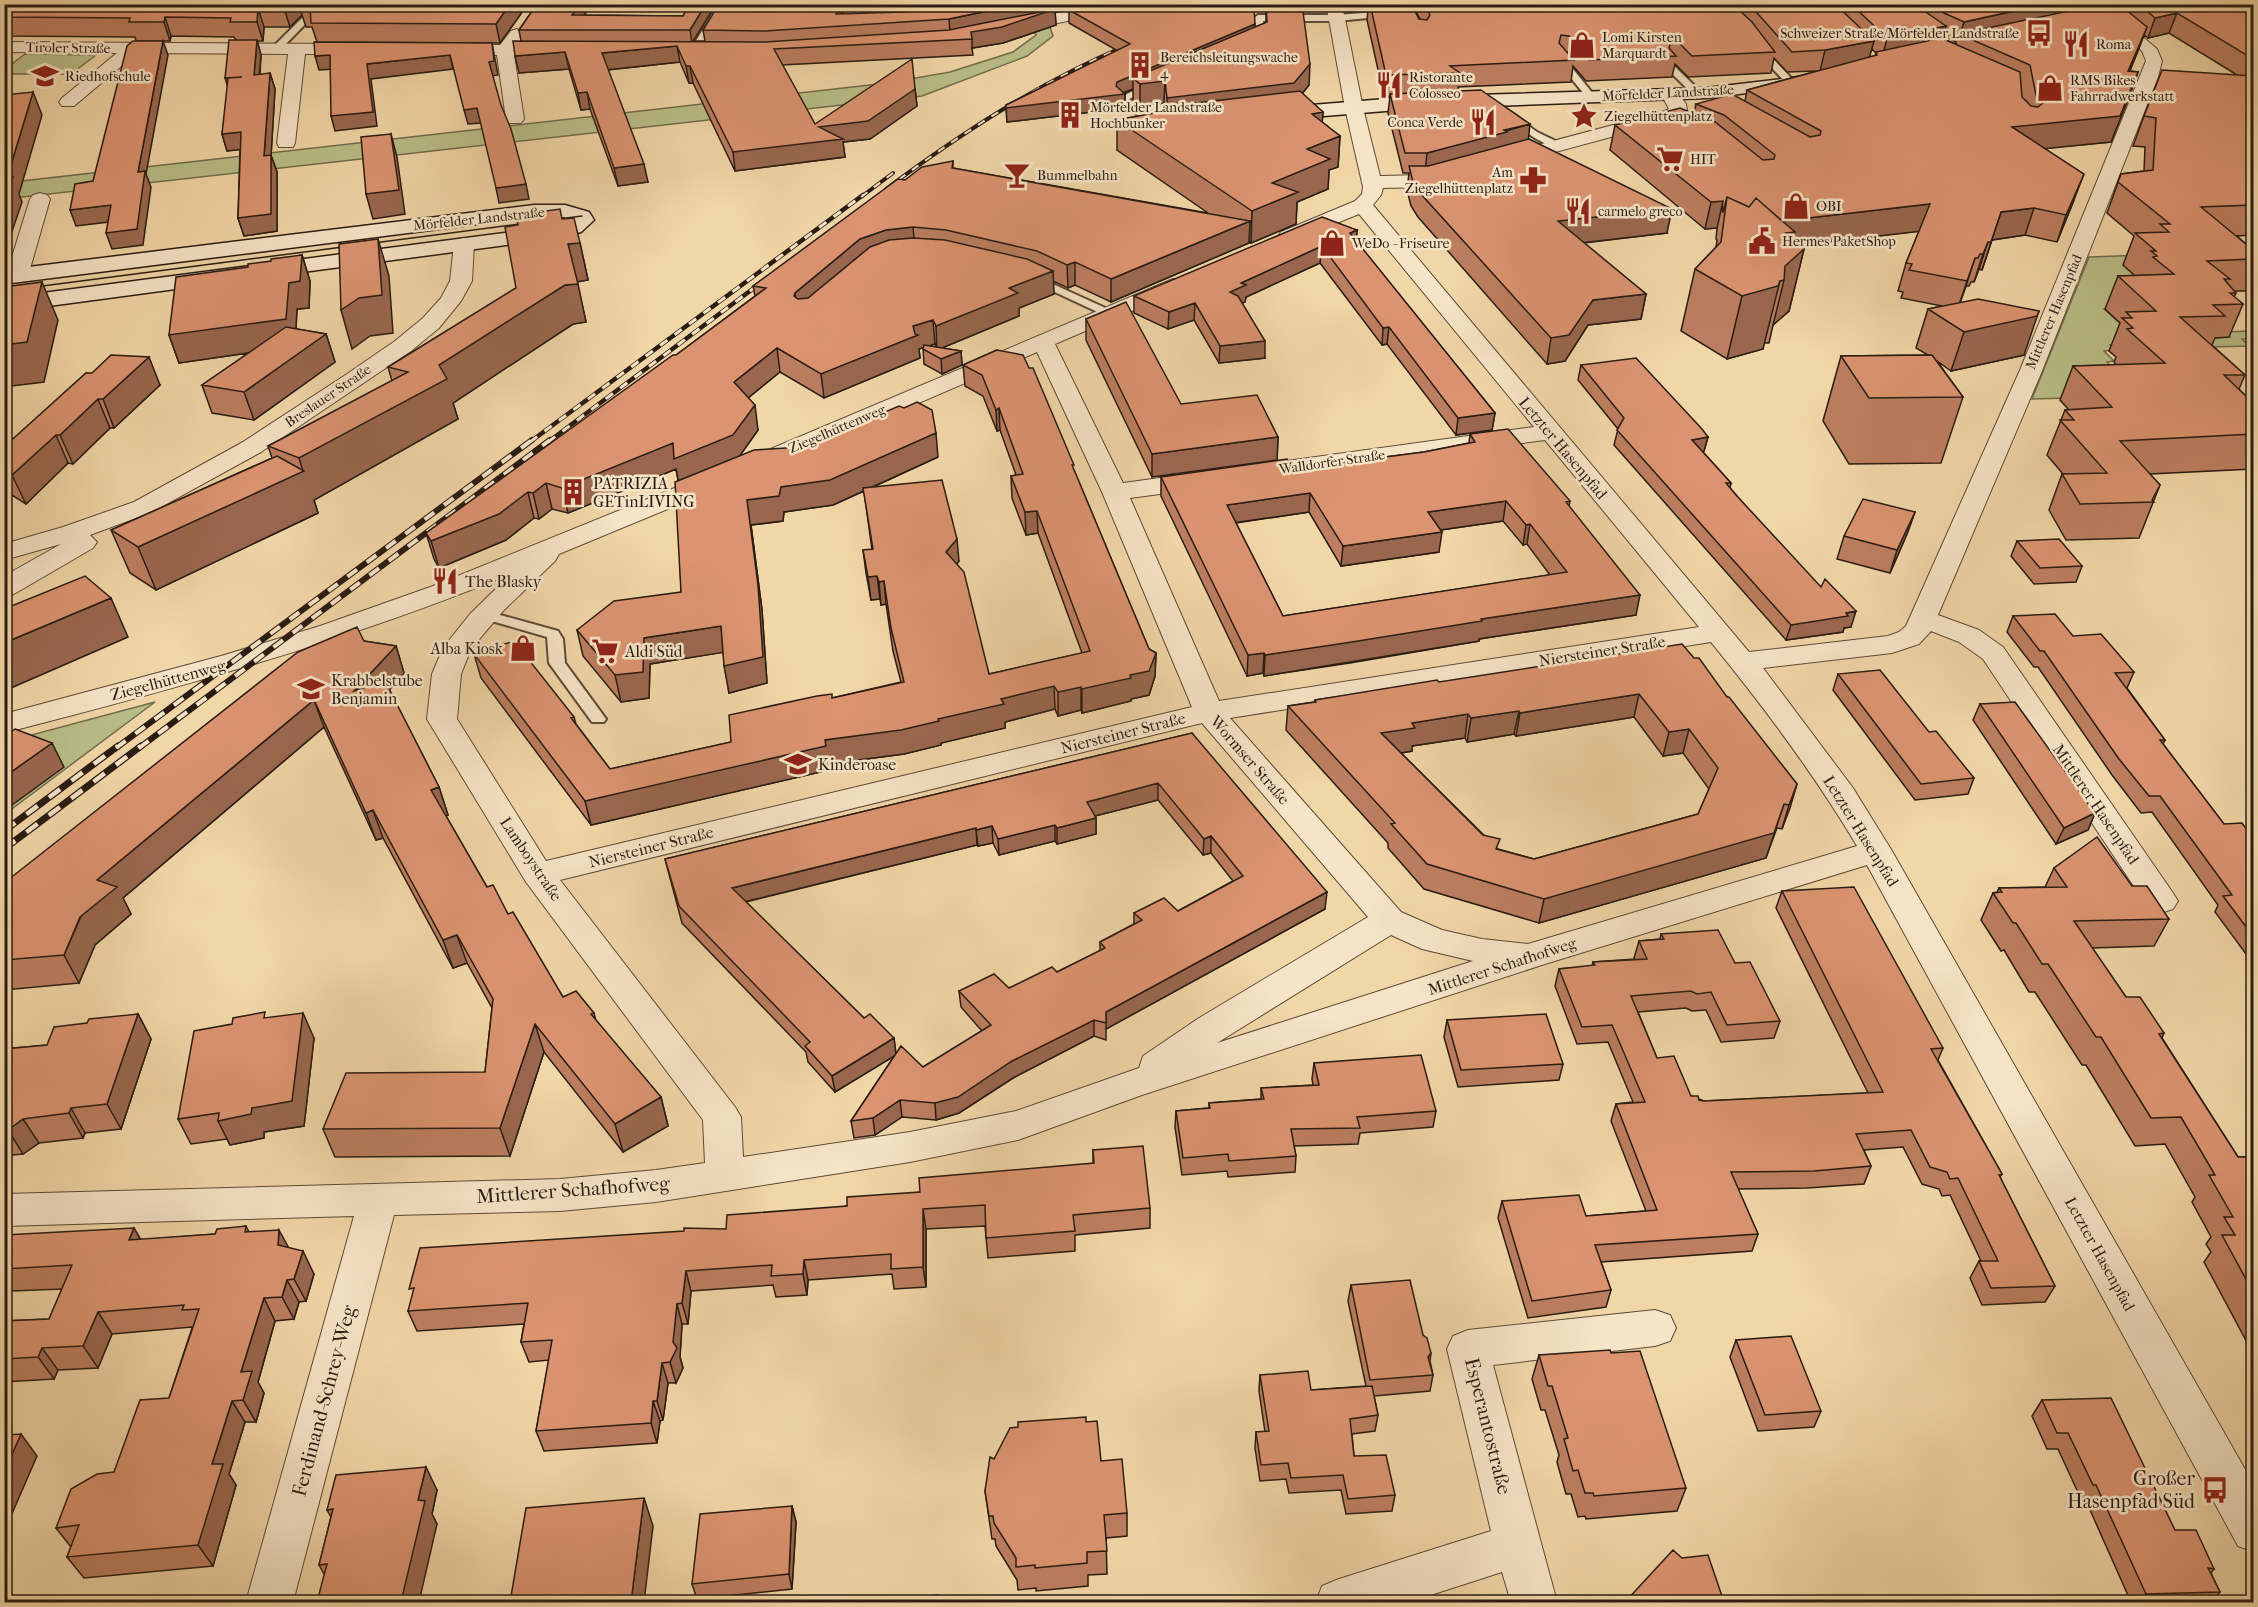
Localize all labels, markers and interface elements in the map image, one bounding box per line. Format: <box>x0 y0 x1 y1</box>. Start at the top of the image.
bus stop icon: Schweizer Straße/Mörfelder Landstraße <box>2024 18 2054 48</box>
place label: Schweizer Straße/Mörfelder Landstraße <box>1780 25 2019 42</box>
place label: Lomi Kirsten Marquardt <box>1602 29 1682 62</box>
restaurant icon: Roma <box>2061 29 2091 59</box>
shop icon: Lomi Kirsten Marquardt <box>1567 30 1597 60</box>
place label: Roma <box>2096 36 2132 53</box>
street label: Tiroler Straße <box>25 39 111 57</box>
place label: Bereichsleitungswache 4 <box>1160 49 1298 82</box>
building icon: Bereichsleitungswache 4 <box>1125 50 1155 80</box>
school or university icon: Riedhofschule <box>30 61 60 91</box>
place label: Riedhofschule <box>65 68 151 85</box>
place label: Ristorante Colosseo <box>1409 69 1473 102</box>
restaurant icon: Ristorante Colosseo <box>1374 70 1404 100</box>
place label: RMS Bikes Fahrradwerkstatt <box>2070 72 2174 105</box>
shop icon: RMS Bikes Fahrradwerkstatt <box>2035 73 2065 103</box>
street label: Mörfelder Landstraße <box>1602 81 1734 105</box>
place label: Mörfelder Landstraße Hochbunker <box>1090 99 1222 132</box>
building icon: Mörfelder Landstraße Hochbunker <box>1055 100 1085 130</box>
place icon: Ziegelhüttenplatz <box>1569 101 1599 131</box>
restaurant icon: Conca Verde <box>1468 107 1498 137</box>
place label: Ziegelhüttenplatz <box>1604 108 1712 125</box>
place label: Conca Verde <box>1387 114 1463 131</box>
supermarket icon: HIT <box>1655 144 1685 174</box>
place label: HIT <box>1690 151 1717 168</box>
bar icon: Bummelbahn <box>1002 160 1032 190</box>
place label: Am Ziegelhüttenplatz <box>1405 164 1513 197</box>
pharmacy icon: Am Ziegelhüttenplatz <box>1518 165 1548 195</box>
place label: Bummelbahn <box>1037 167 1118 184</box>
shop icon: OBI <box>1781 191 1811 221</box>
restaurant icon: carmelo greco <box>1563 196 1593 226</box>
place label: OBI <box>1816 198 1842 215</box>
place label: carmelo greco <box>1598 203 1683 220</box>
street label: Mörfelder Landstraße <box>412 204 546 234</box>
public building icon: Hermes PaketShop <box>1747 226 1777 256</box>
shop icon: WeDo - Friseure <box>1317 228 1347 258</box>
place label: Hermes PaketShop <box>1782 233 1896 250</box>
place label: WeDo - Friseure <box>1351 235 1450 252</box>
street label: Mittlerer Hasenpfad <box>2022 252 2086 372</box>
street label: Breslauer Straße <box>282 361 374 431</box>
street label: Letzter Hasenpfad <box>1515 393 1611 503</box>
street label: Ziegelhüttenweg <box>786 401 888 457</box>
street label: Walldorfer Straße <box>1277 446 1386 478</box>
place label: PATRIZIA GETinLIVING <box>593 474 694 511</box>
building icon: PATRIZIA GETinLIVING <box>558 477 588 507</box>
restaurant icon: The Blasky <box>430 566 460 596</box>
place label: The Blasky <box>465 572 542 591</box>
street label: Niersteiner Straße <box>1537 632 1667 670</box>
shop icon: Alba Kiosk <box>508 633 538 663</box>
supermarket icon: Aldi Süd <box>590 636 620 666</box>
place label: Alba Kiosk <box>430 639 504 658</box>
place label: Aldi Süd <box>624 642 683 661</box>
street label: Ziegelhüttenweg <box>108 655 228 704</box>
place label: Krabbelstube Benjamin <box>331 671 423 708</box>
school or university icon: Krabbelstube Benjamin <box>296 674 326 704</box>
street label: Niersteiner Straße <box>1059 708 1187 758</box>
street label: Wormser Straße <box>1206 711 1294 808</box>
street label: Mittlerer Hasenpfad <box>2049 740 2143 868</box>
school or university icon: Kinderoase <box>783 749 813 779</box>
place label: Kinderoase <box>818 755 896 774</box>
street label: Letzter Hasenpfad <box>1819 772 1903 890</box>
street label: Lamboystraße <box>496 813 566 905</box>
street label: Niersteiner Straße <box>587 822 715 872</box>
street label: Mittlerer Schafhofweg <box>1425 933 1579 999</box>
street label: Mittlerer Schafhofweg <box>475 1172 671 1208</box>
street label: Letzter Hasenpfad <box>2061 1194 2139 1315</box>
street label: Ferdinand-Schrey-Weg <box>287 1303 361 1499</box>
street label: Esperantostraße <box>1460 1355 1516 1497</box>
place label: Großer Hasenpfad Süd <box>2067 1467 2196 1513</box>
bus stop icon: Großer Hasenpfad Süd <box>2200 1475 2230 1505</box>

